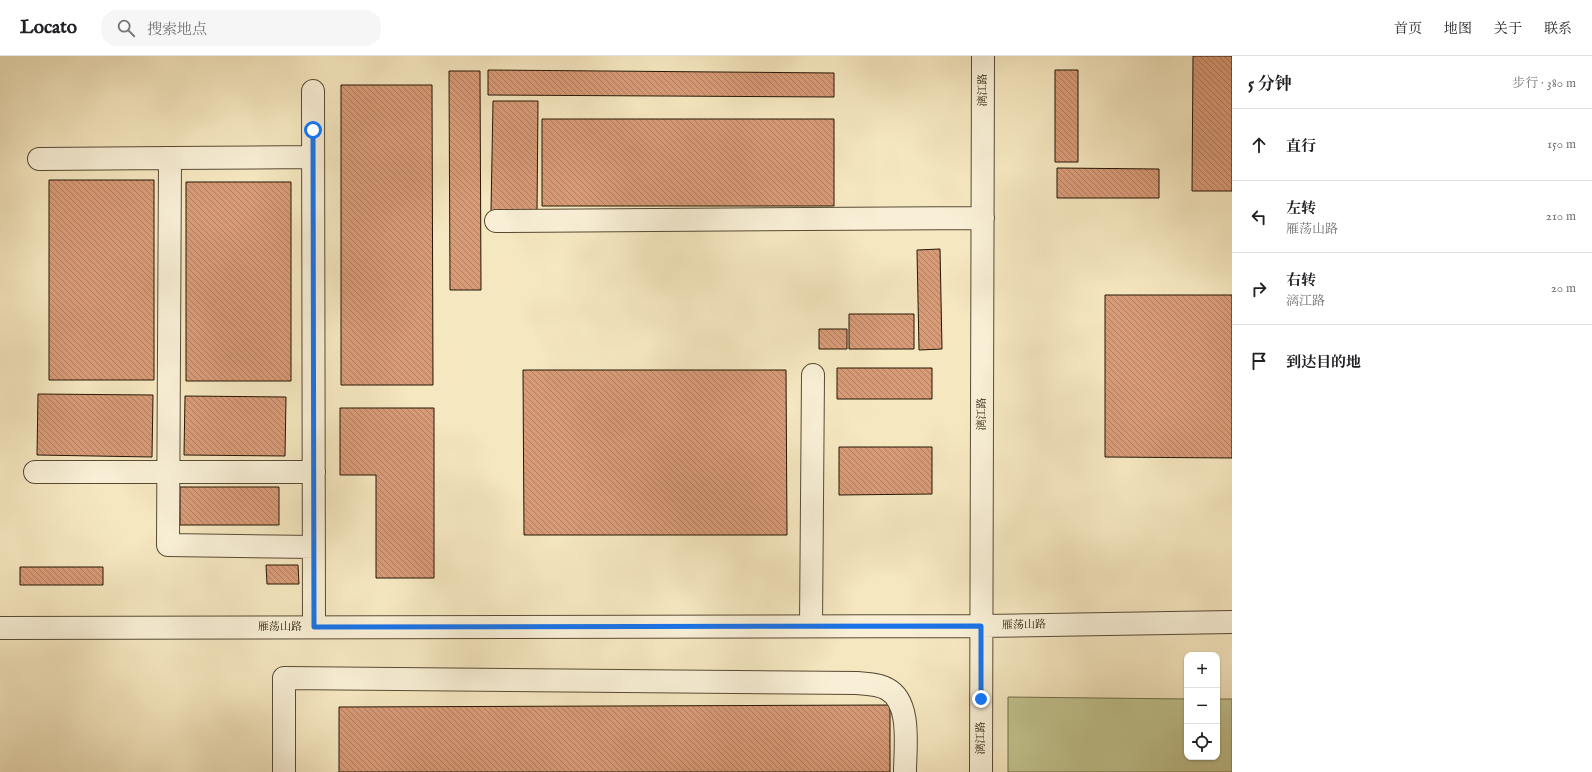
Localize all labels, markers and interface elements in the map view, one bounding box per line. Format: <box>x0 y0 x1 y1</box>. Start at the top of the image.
search box <box>101 10 381 46</box>
text: Locato <box>20 16 77 40</box>
icon: search <box>115 17 137 39</box>
text: 搜索地点 <box>147 20 207 39</box>
text: 首页 <box>1394 20 1422 38</box>
text: 地图 <box>1444 20 1472 38</box>
text: 关于 <box>1494 20 1522 38</box>
text: 联系 <box>1544 20 1572 38</box>
street label: 漓江路 <box>976 74 990 107</box>
text: 5 分钟 <box>1248 74 1292 95</box>
text: 步行 · 380 m <box>1512 75 1576 92</box>
route start <box>304 121 322 139</box>
icon: ahead <box>1248 134 1270 156</box>
text: 150 m <box>1547 136 1576 153</box>
text: 直行 <box>1286 137 1316 156</box>
text: 左转 <box>1286 199 1316 218</box>
icon: left <box>1248 206 1270 228</box>
text: 210 m <box>1546 208 1576 225</box>
text: 雁荡山路 <box>1286 221 1338 238</box>
text: 右转 <box>1286 271 1316 290</box>
icon: right <box>1248 278 1270 300</box>
text: 20 m <box>1551 280 1576 297</box>
text: 漓江路 <box>1286 293 1325 310</box>
icon: arrive <box>1248 350 1270 372</box>
text: 到达目的地 <box>1286 353 1361 372</box>
street label: 漓江路 <box>975 398 989 431</box>
street label: 雁荡山路 <box>1002 618 1046 632</box>
street label: 雁荡山路 <box>258 620 302 634</box>
map controls <box>1184 652 1220 760</box>
button: + <box>1184 652 1220 688</box>
button: − <box>1184 688 1220 724</box>
route end <box>972 690 990 708</box>
street label: 漓江路 <box>974 722 988 755</box>
button: locate <box>1184 724 1220 760</box>

